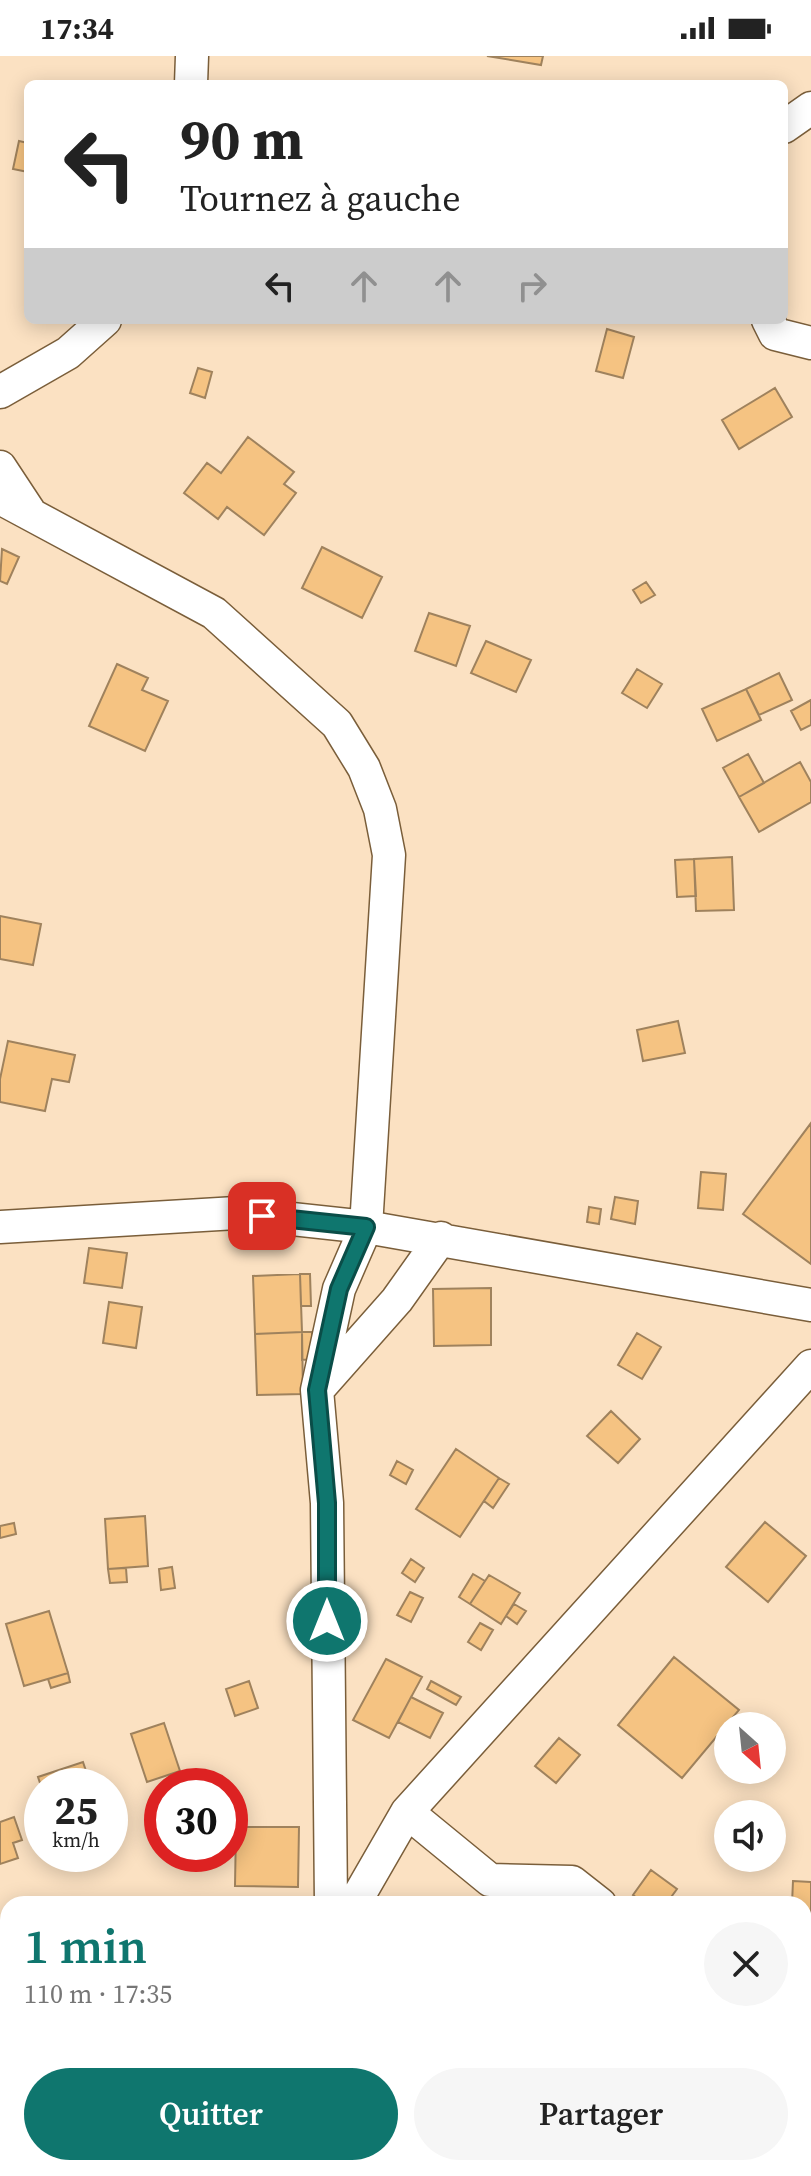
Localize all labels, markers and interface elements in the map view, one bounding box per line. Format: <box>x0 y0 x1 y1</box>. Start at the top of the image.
text: 17:34 <box>40 8 114 49</box>
text: 90 m <box>180 101 303 178</box>
icon: left <box>48 112 152 216</box>
text: Tournez à gauche <box>180 174 461 223</box>
icon: left <box>258 264 302 308</box>
icon: ahead <box>342 264 386 308</box>
icon: ahead <box>426 264 470 308</box>
icon: right <box>510 264 554 308</box>
pin <box>228 1182 296 1250</box>
icon: arrive <box>240 1194 284 1238</box>
position arrow <box>285 1579 369 1663</box>
north arrow <box>714 1712 786 1784</box>
map controls <box>714 1712 786 1872</box>
speed limit sign: 30 <box>144 1768 248 1872</box>
text: 25 <box>54 1783 98 1837</box>
button: sound <box>714 1800 786 1872</box>
text: km/h <box>52 1826 100 1854</box>
text: 1 min <box>24 1913 147 1979</box>
button: close <box>704 1922 788 2006</box>
text: 110 m · 17:35 <box>24 1976 172 2012</box>
button: Quitter <box>24 2068 398 2160</box>
button: Partager <box>414 2068 788 2160</box>

